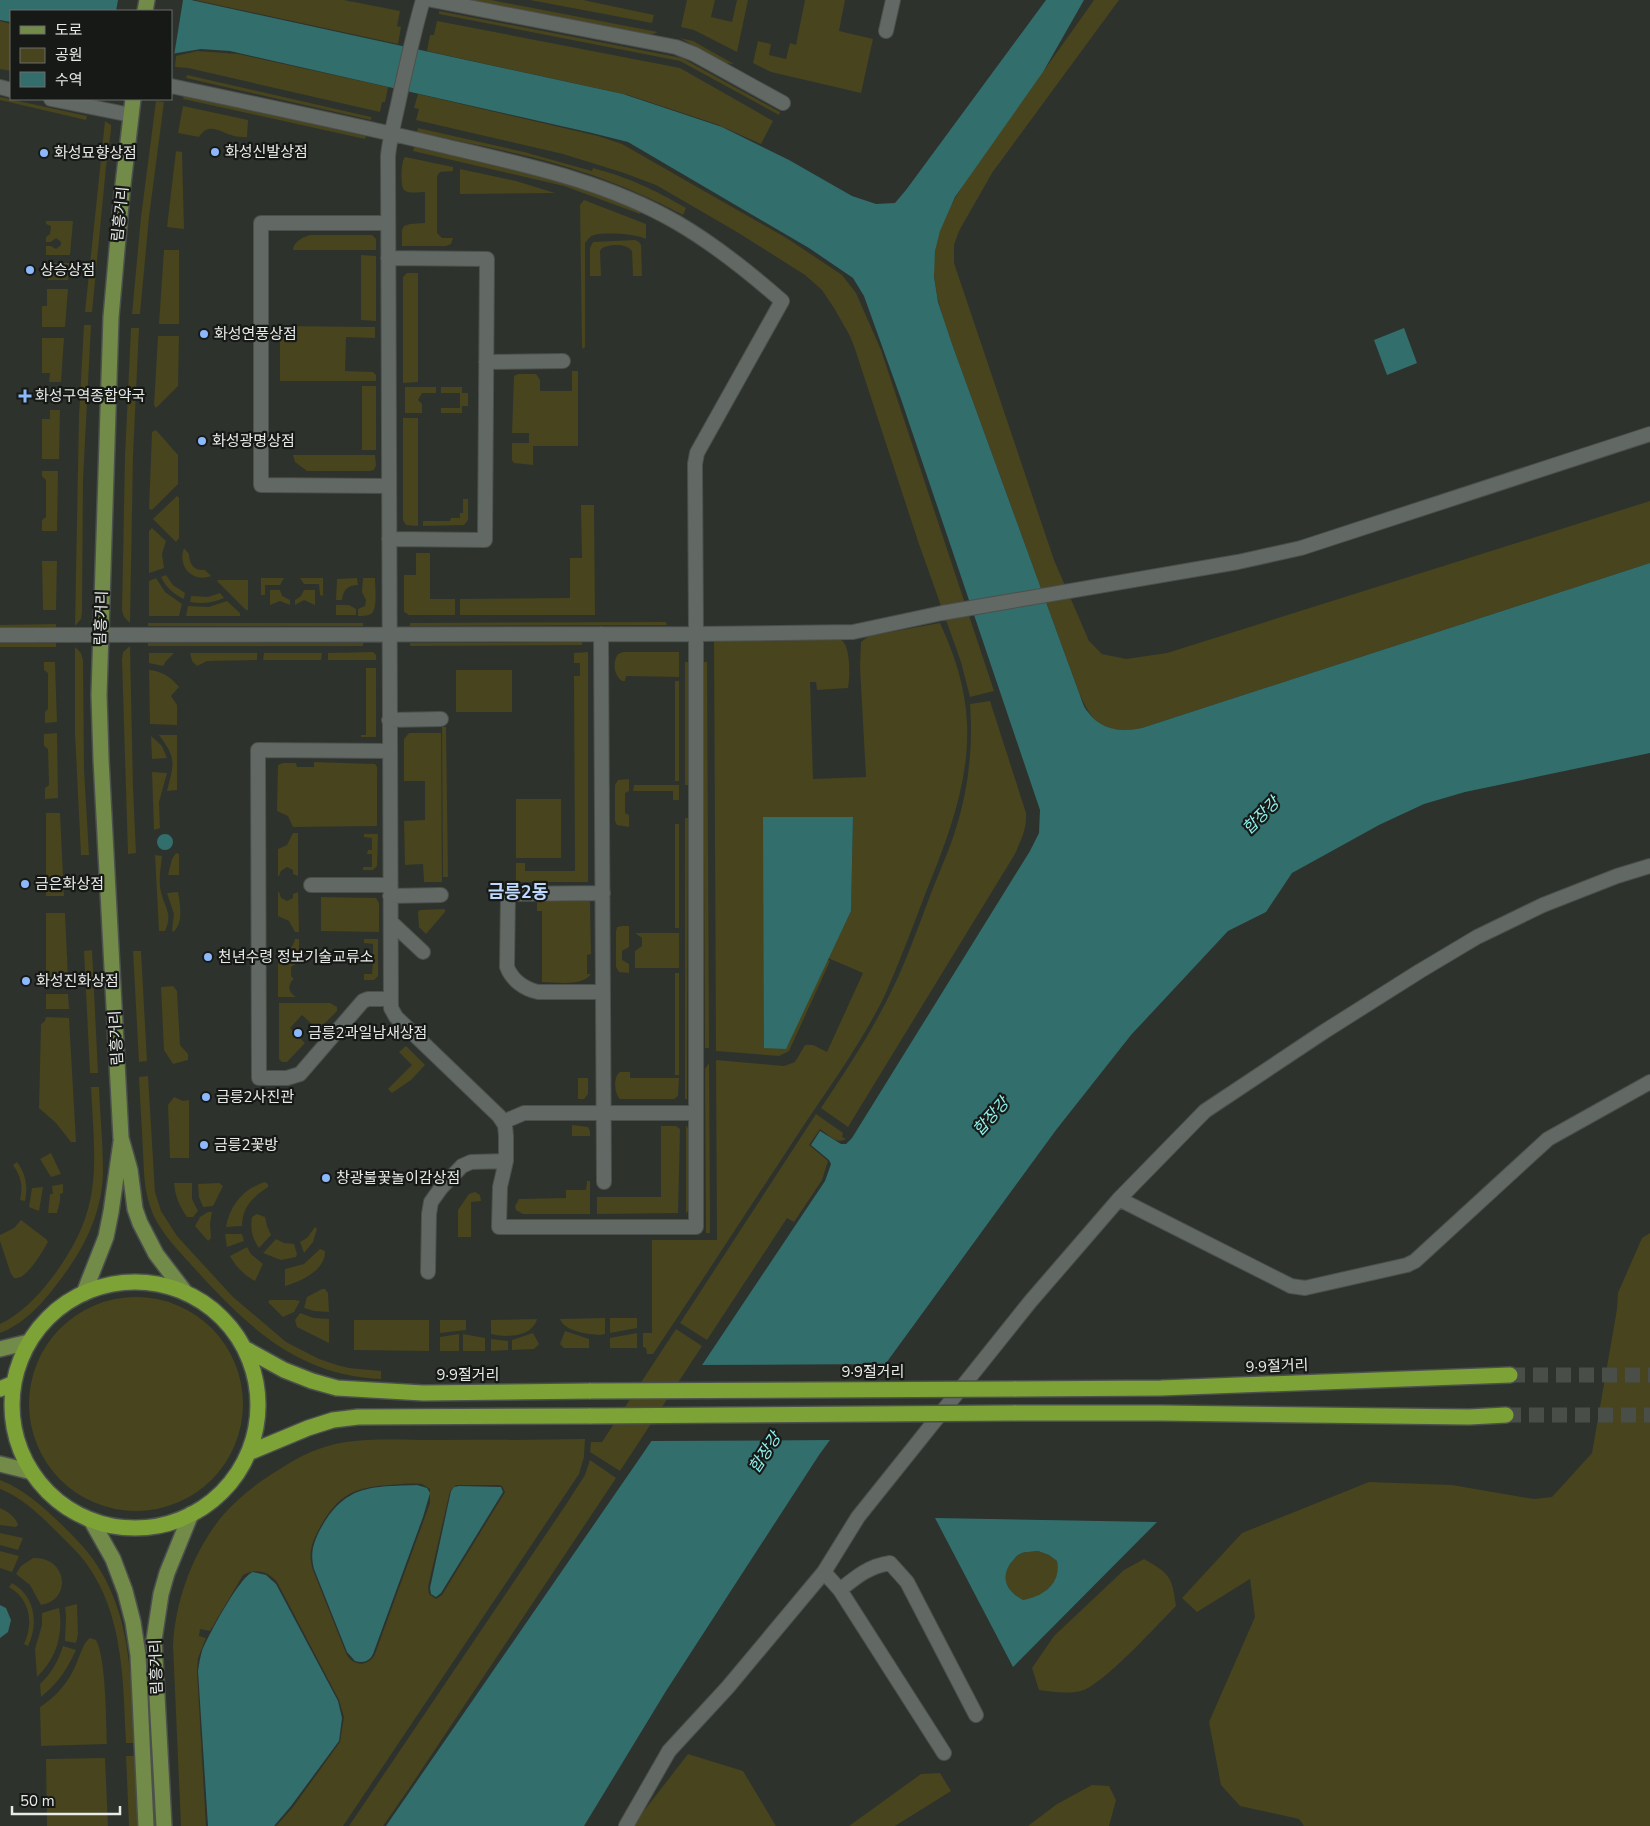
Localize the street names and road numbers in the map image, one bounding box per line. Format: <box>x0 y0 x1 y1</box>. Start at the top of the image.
street label: 림흥거리 <box>107 186 133 242</box>
street label: 림흥거리 <box>90 590 112 646</box>
street label: 림흥거리 <box>105 1010 127 1066</box>
street label: 9·9절거리 <box>1245 1355 1309 1377</box>
street label: 9·9절거리 <box>842 1362 904 1382</box>
street label: 9·9절거리 <box>437 1365 499 1385</box>
street label: 림흥거리 <box>145 1639 167 1695</box>

